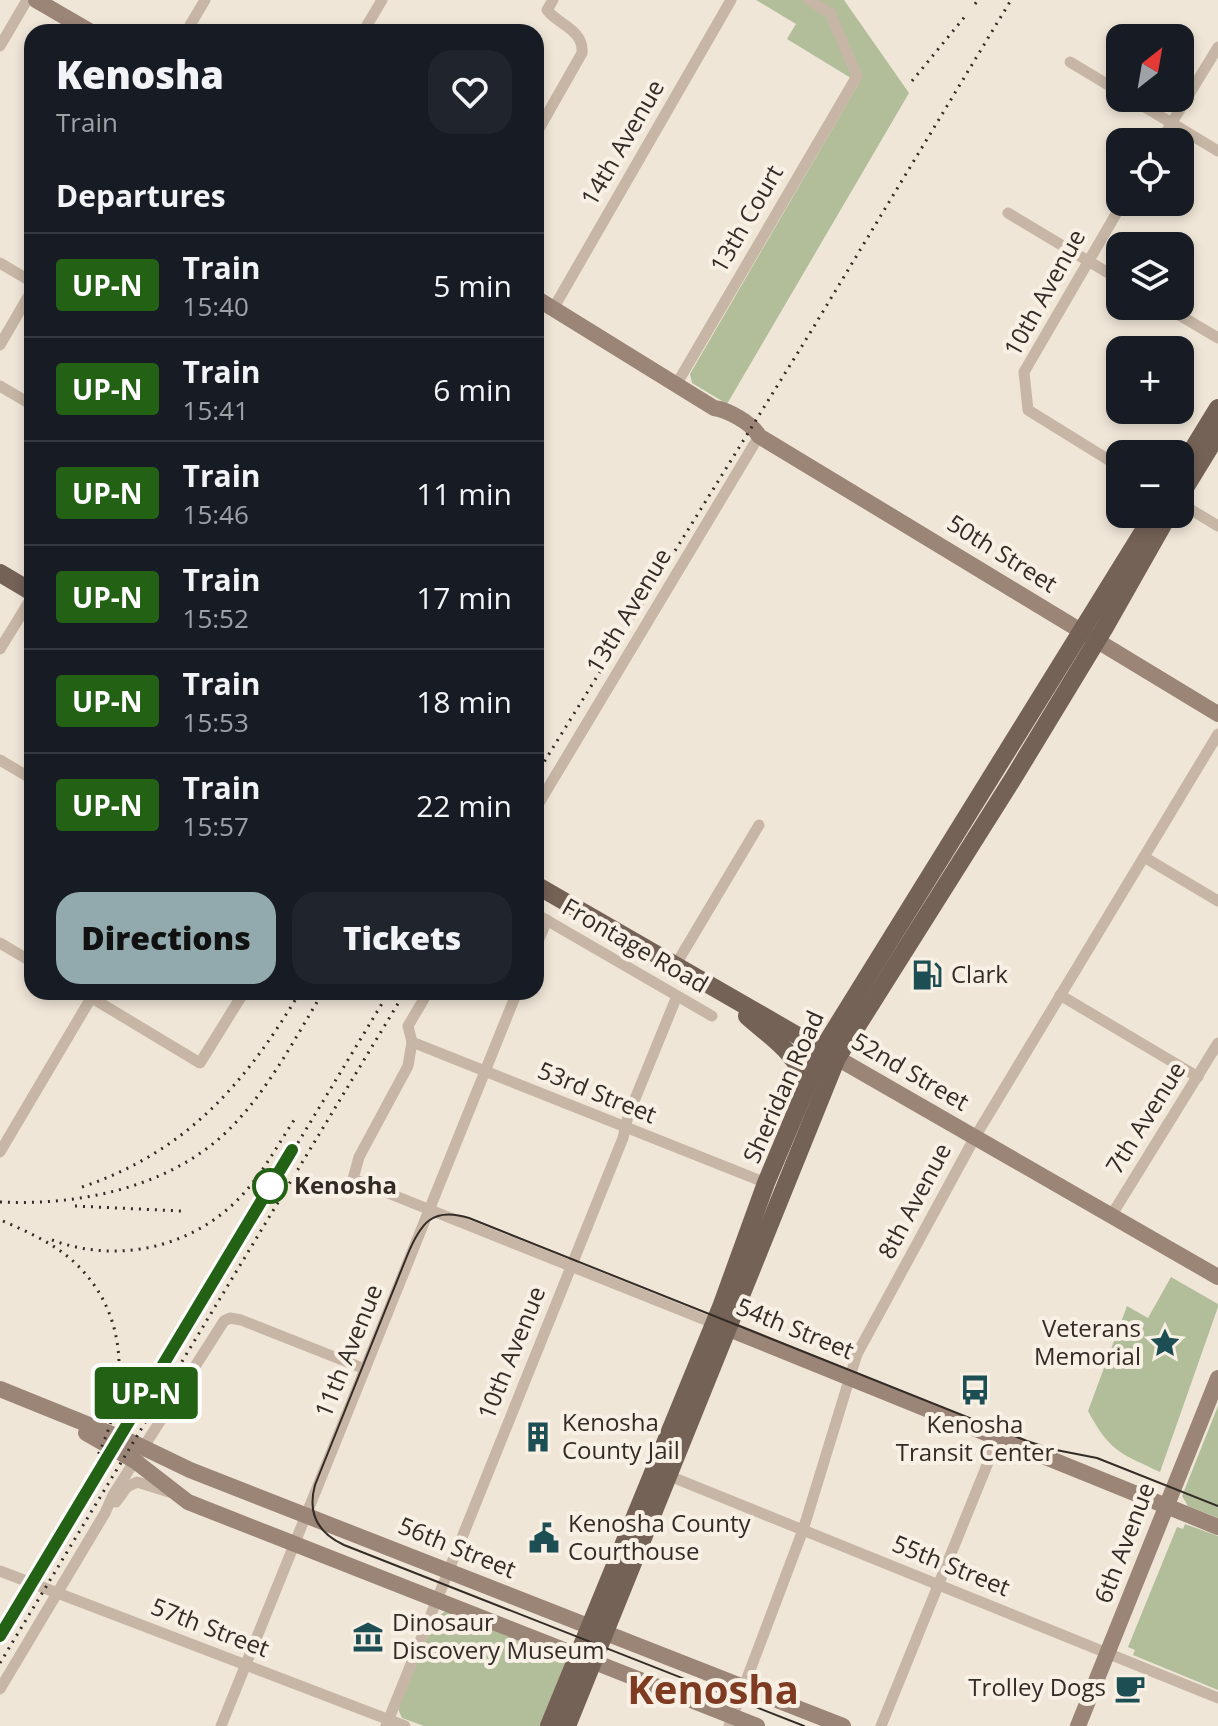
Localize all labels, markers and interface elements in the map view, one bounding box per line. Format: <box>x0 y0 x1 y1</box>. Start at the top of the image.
north arrow <box>1106 24 1194 112</box>
map controls <box>1106 24 1194 528</box>
text: Kenosha <box>56 48 224 100</box>
button: heart <box>428 50 512 134</box>
street label: 14th Avenue <box>572 73 671 211</box>
text: Train <box>56 104 118 140</box>
button: locate <box>1106 128 1194 216</box>
street label: 13th Court <box>702 158 790 278</box>
text: Departures <box>56 175 226 216</box>
street label: 10th Avenue <box>995 223 1092 362</box>
button: layers <box>1106 232 1194 320</box>
text: Train <box>183 247 261 288</box>
text: 5 min <box>433 265 512 306</box>
text: UP-N <box>72 266 143 304</box>
text: 15:40 <box>183 288 249 324</box>
button: + <box>1106 336 1194 424</box>
text: Train <box>183 351 261 392</box>
text: 6 min <box>433 369 512 410</box>
text: UP-N <box>72 370 143 408</box>
text: 15:41 <box>183 392 249 428</box>
button: − <box>1106 440 1194 528</box>
text: Train <box>183 455 261 496</box>
text: 11 min <box>416 473 512 514</box>
text: UP-N <box>72 474 143 512</box>
text: 15:46 <box>183 496 249 532</box>
street label: 50th Street <box>941 506 1064 600</box>
street label: 13th Avenue <box>577 542 678 679</box>
text: Train <box>183 559 261 600</box>
text: 17 min <box>416 577 512 618</box>
text: UP-N <box>72 578 143 616</box>
text: 15:52 <box>183 600 249 636</box>
text: Train <box>183 663 261 704</box>
text: 18 min <box>416 681 512 722</box>
text: UP-N <box>72 682 143 720</box>
text: 15:53 <box>183 704 249 740</box>
text: Train <box>183 767 261 808</box>
text: 22 min <box>416 785 512 826</box>
text: UP-N <box>72 786 143 824</box>
text: 15:57 <box>183 808 249 844</box>
street label: Frontage Road <box>557 890 715 1000</box>
button: Directions <box>56 892 276 984</box>
button: Tickets <box>292 892 512 984</box>
place label: Clark <box>951 957 1008 990</box>
fuel station icon: Clark <box>910 958 944 992</box>
street label: Sheridan Road <box>734 1005 831 1168</box>
street label: 52nd Street <box>846 1024 975 1118</box>
street label: 53rd Street <box>533 1053 662 1130</box>
street label: 7th Avenue <box>1097 1055 1192 1180</box>
street label: 8th Avenue <box>869 1137 958 1264</box>
place label: Kenosha <box>294 1168 397 1201</box>
marker: Kenosha <box>253 1169 287 1203</box>
street label: 11th Avenue <box>306 1279 389 1422</box>
street label: 10th Avenue <box>469 1281 552 1424</box>
street label: 54th Street <box>732 1289 859 1366</box>
place label: Veterans Memorial <box>1034 1311 1141 1372</box>
place icon: Veterans Memorial <box>1148 1326 1182 1360</box>
line badge: UP-N <box>90 1367 202 1419</box>
bus stop icon: Kenosha Transit Center <box>958 1373 992 1407</box>
text: UP-N <box>111 1374 181 1412</box>
place label: Kenosha County Jail <box>562 1405 680 1466</box>
place label: Kenosha Transit Center <box>896 1407 1054 1468</box>
building icon: Kenosha County Jail <box>521 1420 555 1454</box>
street label: 6th Avenue <box>1085 1477 1162 1608</box>
place label: Kenosha County Courthouse <box>568 1506 752 1567</box>
street label: 56th Street <box>394 1508 521 1585</box>
public building icon: Kenosha County Courthouse <box>527 1521 561 1555</box>
street label: 55th Street <box>888 1526 1015 1603</box>
street label: 57th Street <box>147 1589 274 1664</box>
place label: Dinosaur Discovery Museum <box>392 1605 605 1666</box>
museum icon: Dinosaur Discovery Museum <box>351 1620 385 1654</box>
district label: Kenosha <box>627 1661 799 1716</box>
place label: Trolley Dogs <box>968 1670 1106 1703</box>
cafe icon: Trolley Dogs <box>1113 1671 1147 1705</box>

